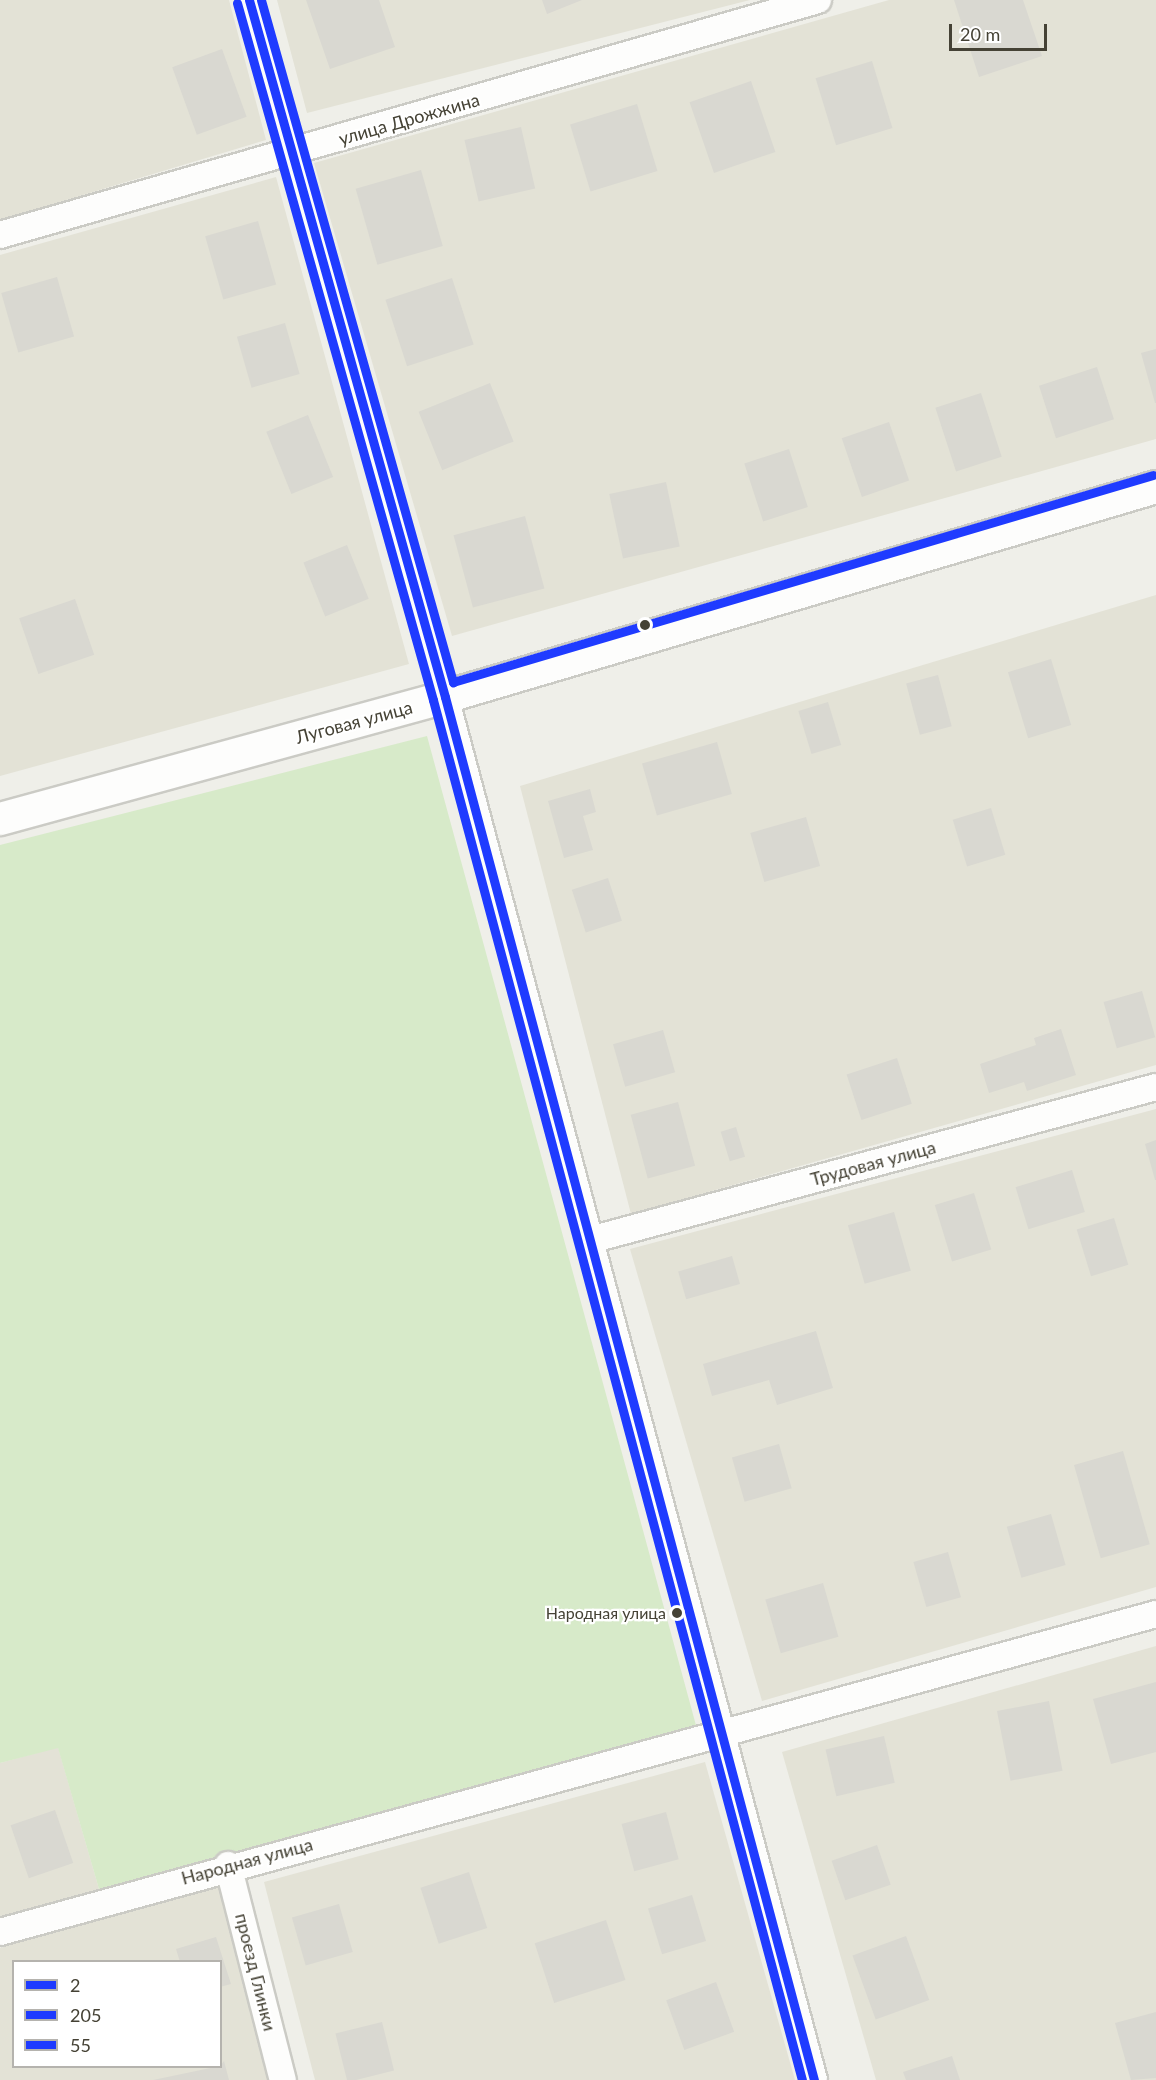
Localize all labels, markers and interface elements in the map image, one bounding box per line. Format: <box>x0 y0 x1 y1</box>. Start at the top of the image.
scale bar <box>952 12 1050 50</box>
text: 20 m <box>960 23 1000 45</box>
street label: улица Дрожжина <box>336 89 482 149</box>
unlabelled marker <box>639 619 651 631</box>
street label: Луговая улица <box>293 696 415 748</box>
street label: Трудовая улица <box>808 1136 938 1190</box>
place label: Народная улица <box>546 1603 666 1623</box>
marker: Народная улица <box>671 1607 683 1619</box>
street label: Народная улица <box>179 1833 315 1889</box>
street label: проезд Глинки <box>231 1911 281 2033</box>
legend <box>12 1960 222 2068</box>
text: 2 <box>70 1974 80 1996</box>
text: 205 <box>70 2004 101 2026</box>
text: 55 <box>70 2034 91 2056</box>

